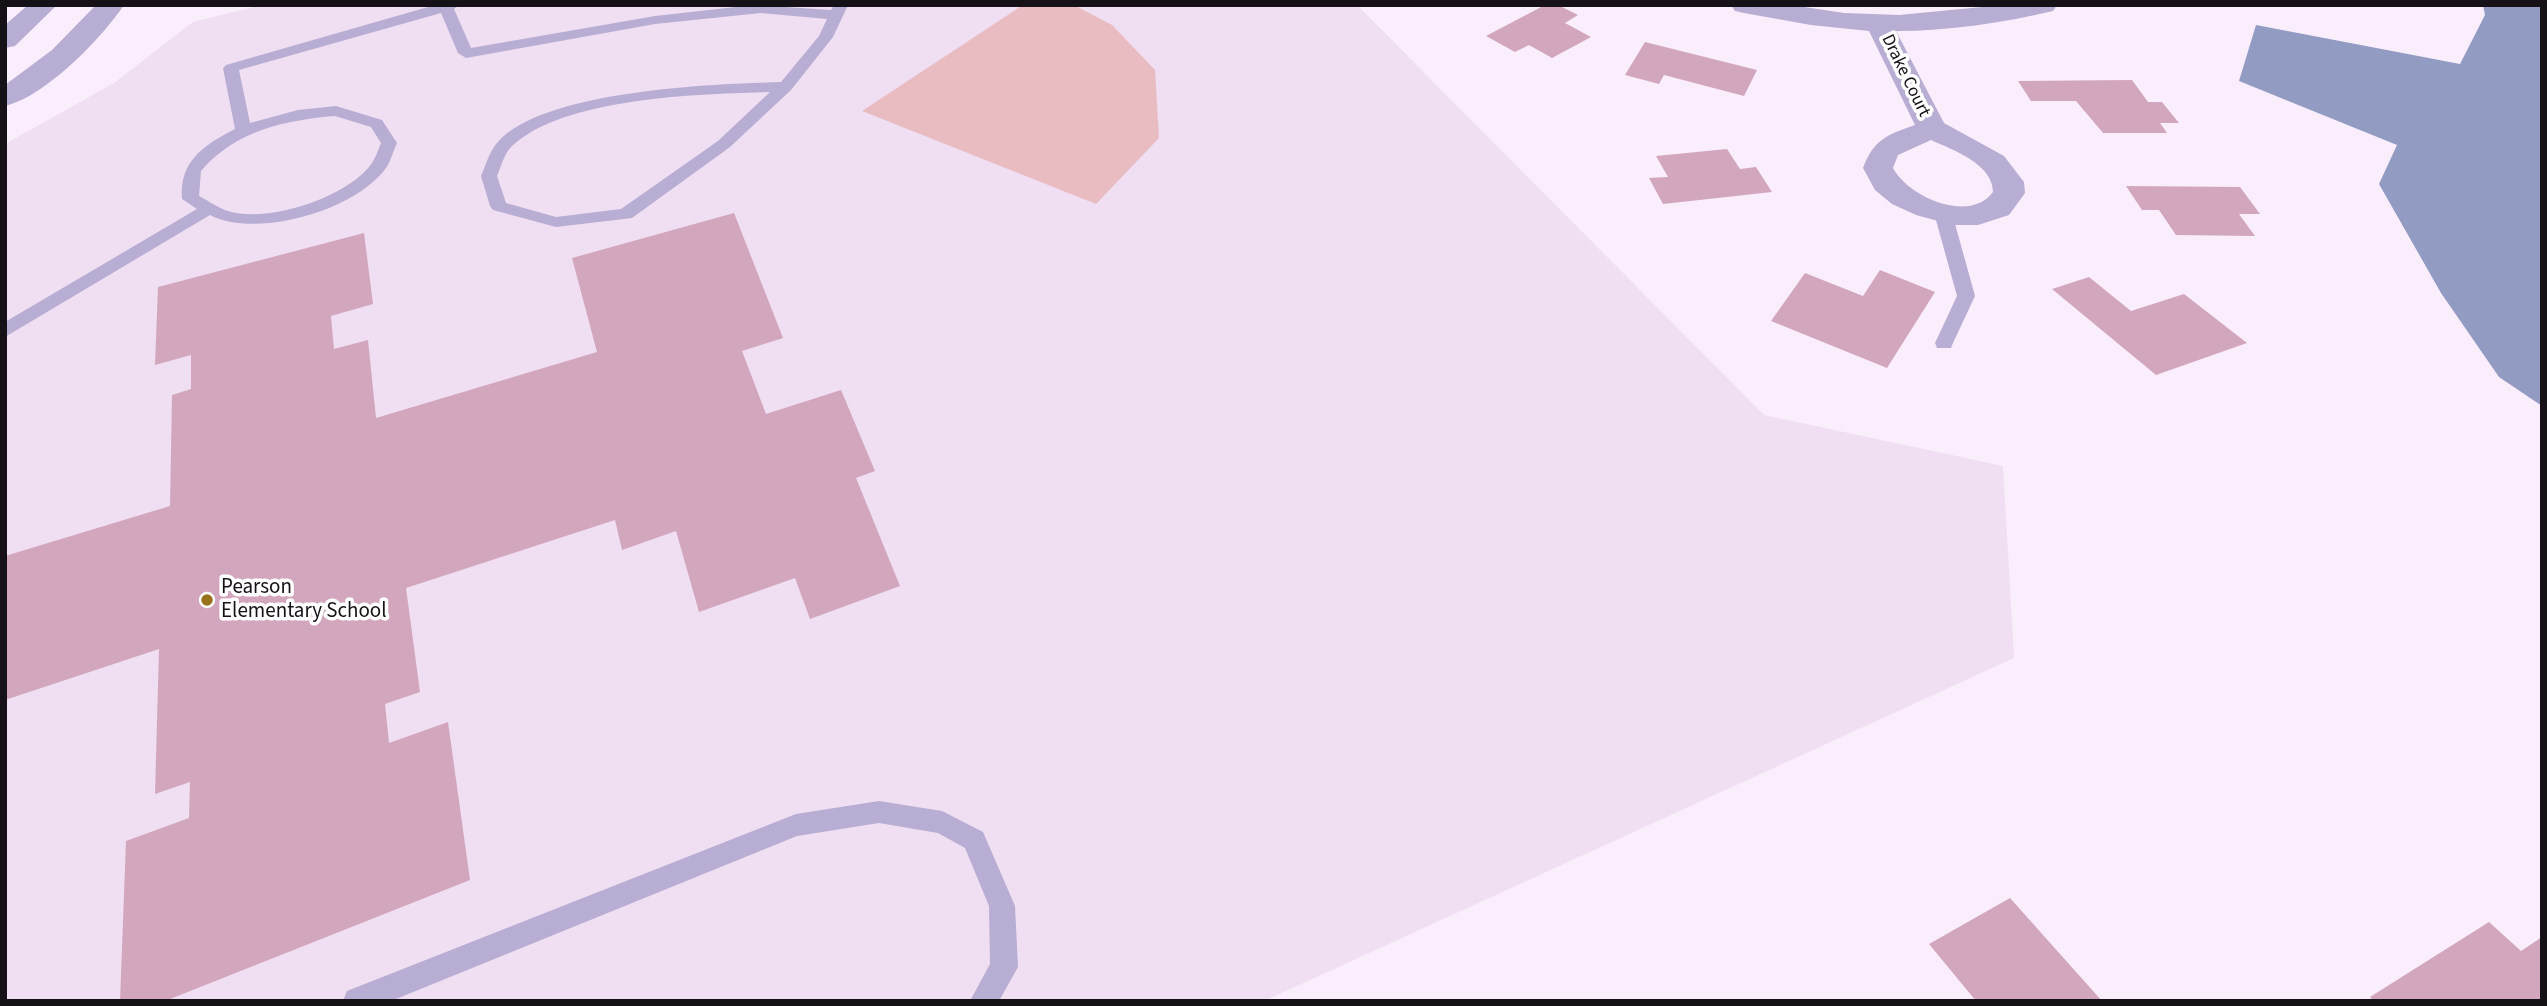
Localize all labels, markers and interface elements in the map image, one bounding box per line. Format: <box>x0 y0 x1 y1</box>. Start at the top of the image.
street label: Drake Court <box>1876 31 1934 121</box>
place label: Pearson Elementary School <box>221 575 387 625</box>
marker: Pearson Elementary School <box>199 592 215 608</box>

